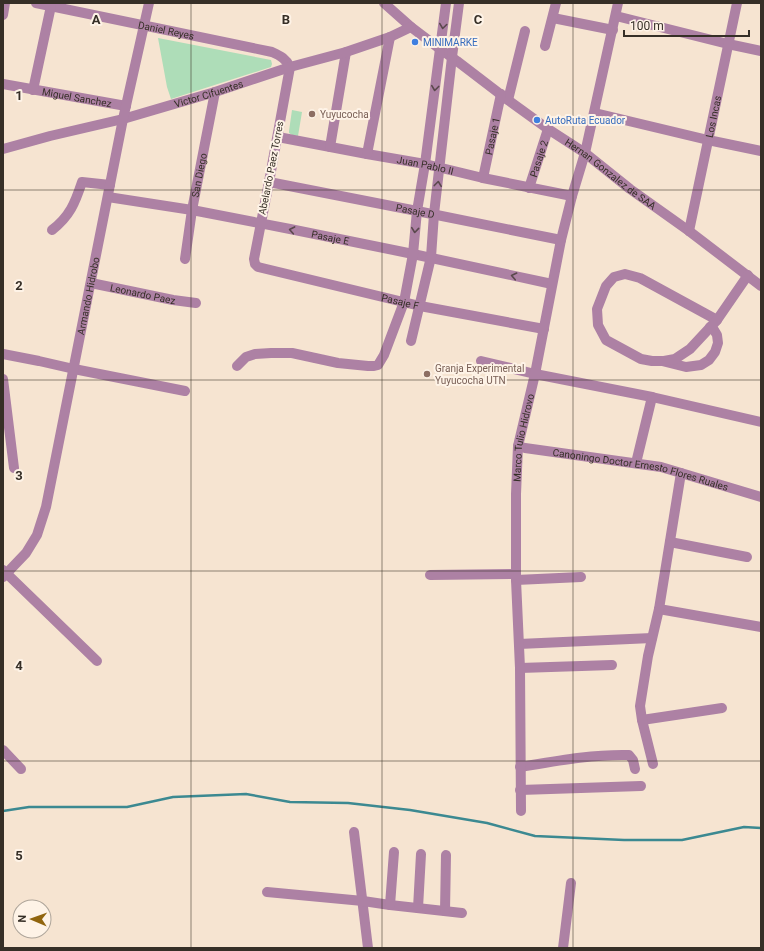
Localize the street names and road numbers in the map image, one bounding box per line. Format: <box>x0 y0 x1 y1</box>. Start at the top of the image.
street label: Daniel Reyes <box>137 19 195 41</box>
street label: Victor Cifuentes <box>173 78 244 109</box>
street label: Miguel Sanchez <box>41 86 113 109</box>
street label: Los Incas <box>703 94 723 139</box>
street label: Pasaje 1 <box>483 116 501 156</box>
street label: Abelardo Paez Torres <box>257 120 285 216</box>
street label: Hernan Gonzalez de SAA <box>563 136 659 212</box>
street label: Pasaje 2 <box>527 138 550 178</box>
street label: San Diego <box>189 152 209 198</box>
street label: Juan Pablo II <box>396 154 455 176</box>
street label: Pasaje D <box>395 201 435 220</box>
street label: Pasaje E <box>311 228 350 246</box>
street label: Armando Hidrobo <box>75 256 101 336</box>
street label: Leonardo Paez <box>109 282 176 306</box>
street label: Pasaje F <box>380 291 420 311</box>
street label: Marco Tulio Hidrovo <box>511 392 536 482</box>
street label: Canoningo Doctor Ernesto Flores Ruales <box>552 446 730 492</box>

